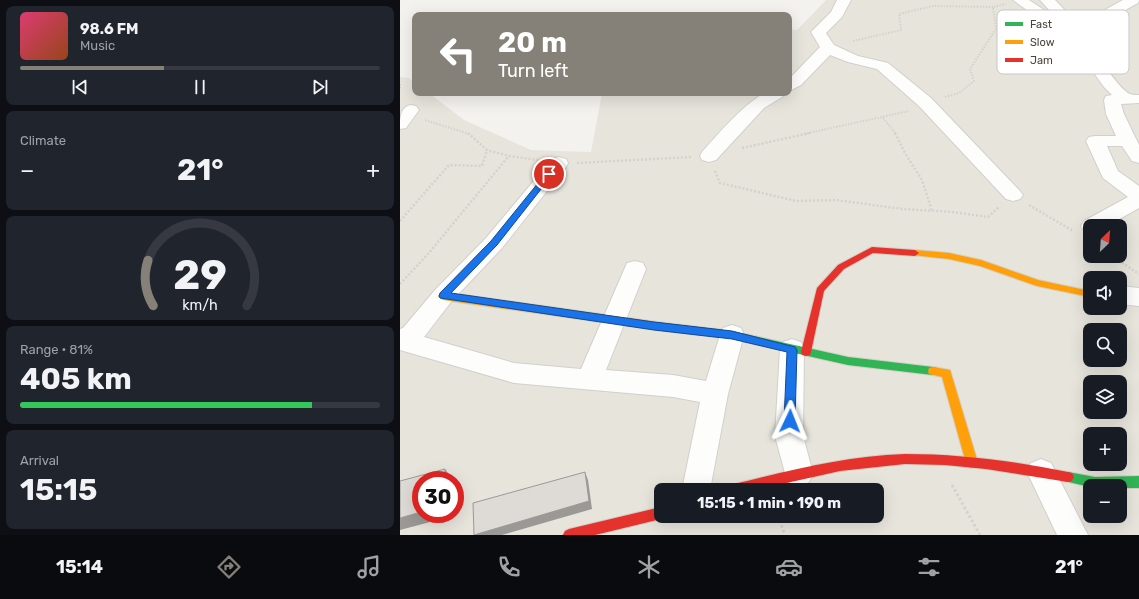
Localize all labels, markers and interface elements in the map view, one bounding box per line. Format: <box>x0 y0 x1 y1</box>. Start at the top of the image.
legend <box>997 10 1129 74</box>
text: Fast <box>1030 18 1053 31</box>
text: 98.6 FM <box>80 20 139 38</box>
text: 20 m <box>498 26 567 59</box>
icon: left <box>432 28 484 80</box>
text: Slow <box>1030 36 1055 49</box>
text: Music <box>80 38 115 53</box>
text: Jam <box>1030 54 1053 67</box>
text: Turn left <box>498 60 568 82</box>
icon: previous <box>69 76 91 98</box>
icon: pause <box>189 76 211 98</box>
icon: next <box>309 76 331 98</box>
text: Climate <box>20 133 66 148</box>
text: 21° <box>177 152 224 188</box>
text: − <box>20 157 34 184</box>
text: + <box>366 157 380 184</box>
pin <box>532 157 566 191</box>
icon: arrive <box>538 163 560 185</box>
north arrow <box>1083 219 1127 263</box>
map controls <box>1083 219 1127 523</box>
text: 29 <box>173 249 227 298</box>
button: sound <box>1083 271 1127 315</box>
text: km/h <box>182 296 218 313</box>
button: search <box>1083 323 1127 367</box>
text: Range · 81% <box>20 342 93 357</box>
text: 405 km <box>20 361 132 397</box>
button: layers <box>1083 375 1127 419</box>
position arrow <box>769 400 811 442</box>
button: + <box>1083 427 1127 471</box>
text: Arrival <box>20 453 59 468</box>
speed limit sign: 30 <box>412 471 464 523</box>
text: 15:15 <box>20 472 97 508</box>
button: − <box>1083 479 1127 523</box>
text: 15:15 · 1 min · 190 m <box>697 494 841 512</box>
icon: directions <box>215 553 243 581</box>
icon: music <box>355 553 383 581</box>
icon: phone <box>495 553 523 581</box>
icon: climate <box>635 553 663 581</box>
icon: car <box>775 553 803 581</box>
icon: filters <box>915 553 943 581</box>
text: 15:14 <box>56 556 103 578</box>
text: 21° <box>1055 556 1083 578</box>

